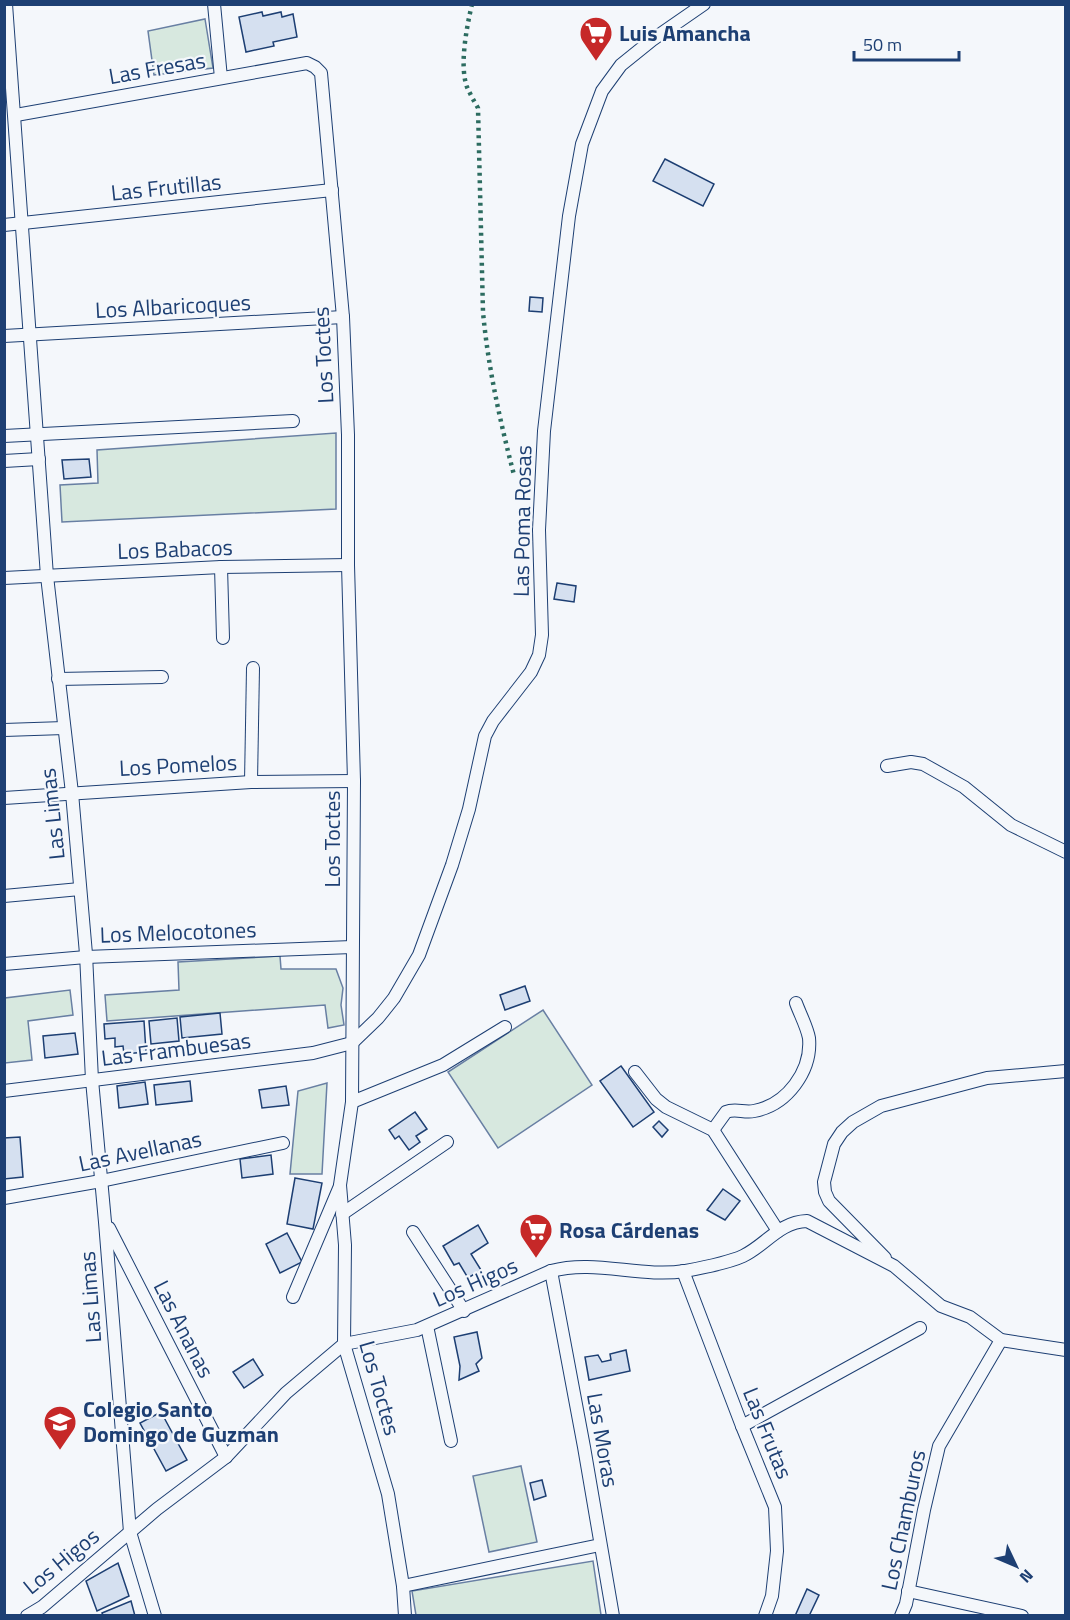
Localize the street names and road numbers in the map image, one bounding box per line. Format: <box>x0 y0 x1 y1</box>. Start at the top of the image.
street label: Las Fresas <box>106 43 208 93</box>
street label: Las Frutillas <box>109 164 223 210</box>
street label: Los Albaricoques <box>94 285 252 327</box>
street label: Los Toctes <box>303 306 343 404</box>
street label: Las Poma Rosas <box>504 445 540 597</box>
street label: Los Babacos <box>117 530 233 568</box>
street label: Los Pomelos <box>118 745 238 785</box>
street label: Las Limas <box>30 767 74 861</box>
street label: Los Toctes <box>315 791 349 887</box>
street label: Los Melocotones <box>99 912 257 952</box>
street label: Las Frambuesas <box>99 1023 253 1075</box>
street label: Las Avellanas <box>75 1121 205 1181</box>
street label: Los Higos <box>427 1248 523 1316</box>
street label: Las Limas <box>70 1250 110 1344</box>
street label: Las Ananas <box>145 1274 223 1384</box>
street label: Los Toctes <box>350 1337 410 1439</box>
street label: Las Frutas <box>734 1382 802 1484</box>
street label: Las Moras <box>578 1390 628 1490</box>
street label: Los Chamburos <box>872 1447 934 1593</box>
street label: Los Higos <box>15 1519 107 1603</box>

